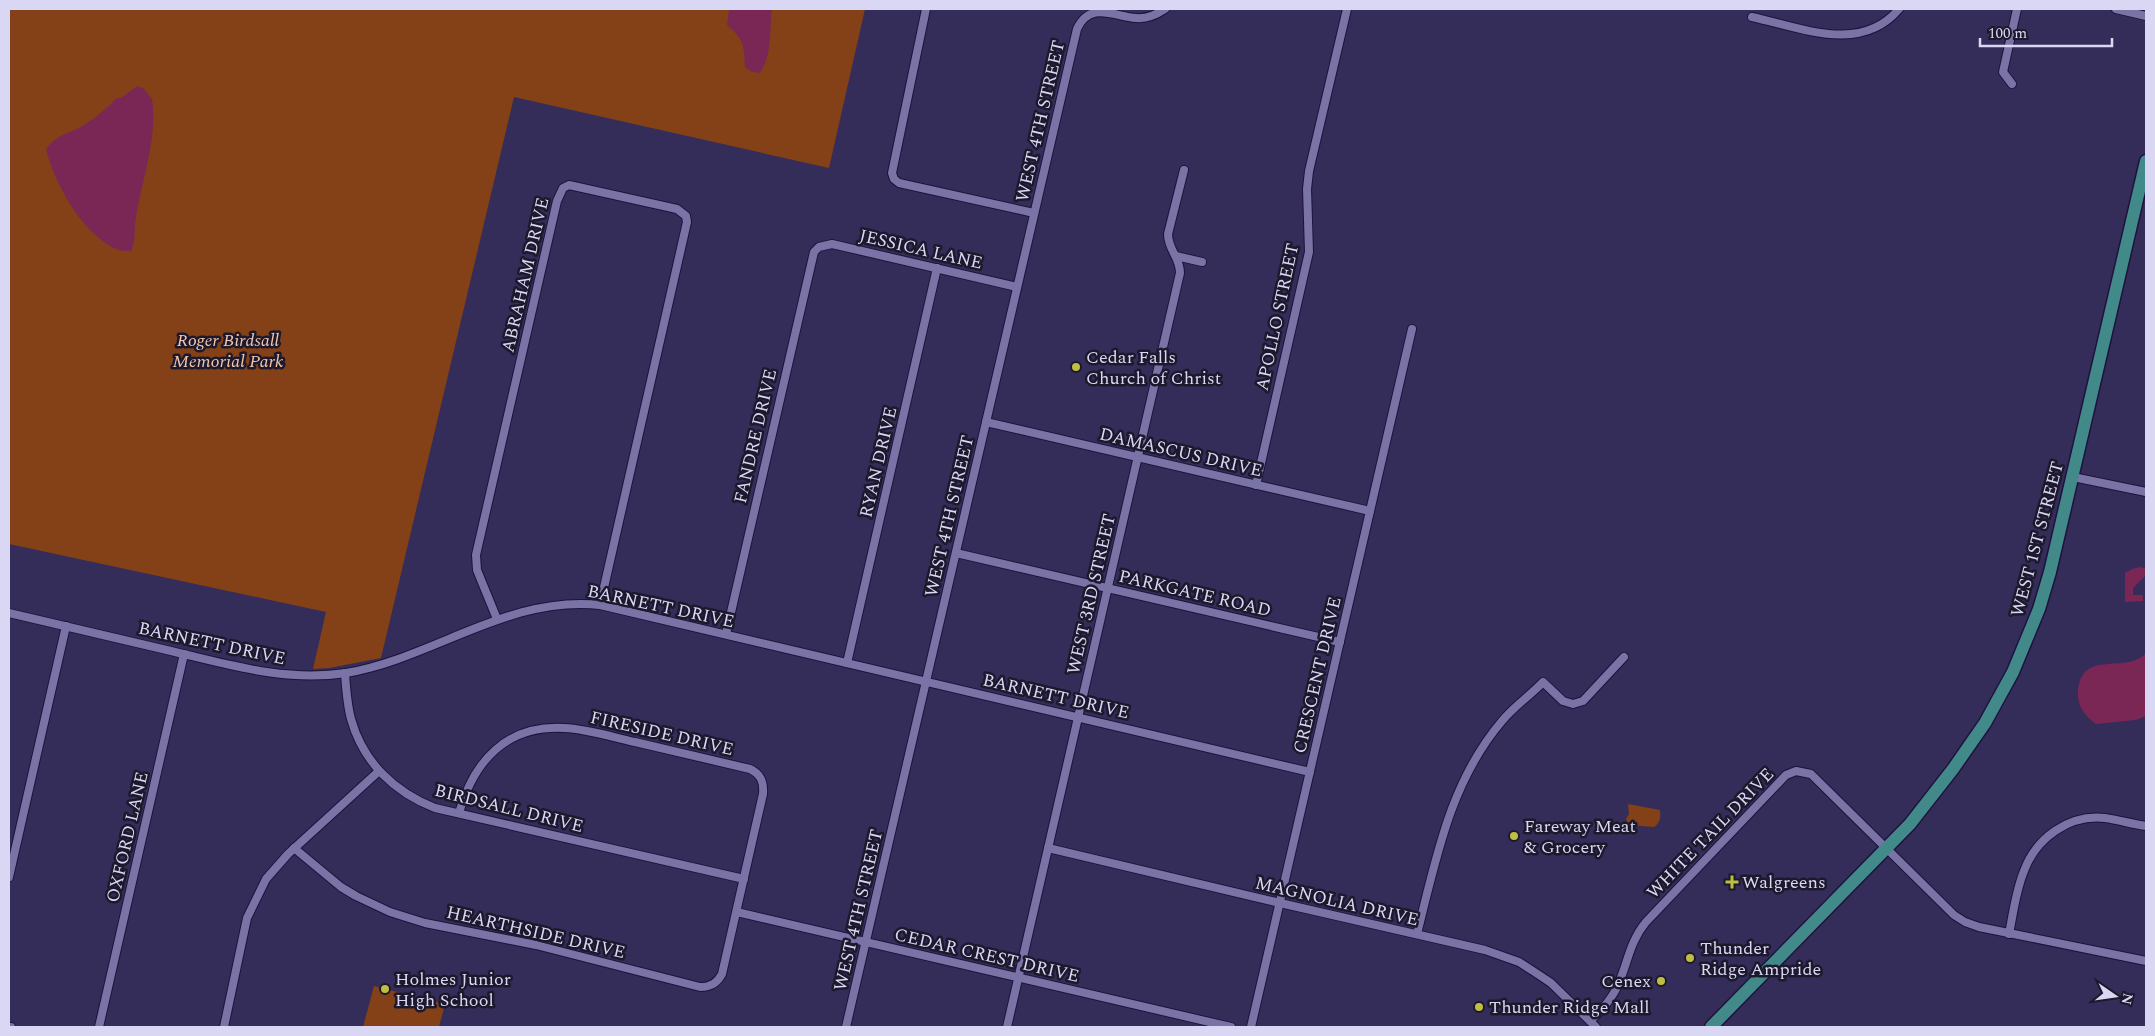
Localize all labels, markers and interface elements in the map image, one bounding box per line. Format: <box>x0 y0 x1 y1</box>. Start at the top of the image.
scale bar <box>1980 15 2112 47</box>
text: 100 m <box>1988 22 2027 45</box>
street label: WEST 4TH STREET <box>1009 38 1072 205</box>
street label: ABRAHAM DRIVE <box>495 195 556 355</box>
street label: JESSICA LANE <box>857 222 985 277</box>
street label: APOLLO STREET <box>1249 241 1306 393</box>
park label: Roger Birdsall Memorial Park <box>173 327 284 375</box>
place label: Cedar Falls Church of Christ <box>1086 344 1221 392</box>
marker: Cedar Falls Church of Christ <box>1070 361 1082 373</box>
street label: FANDRE DRIVE <box>727 366 784 506</box>
street label: RYAN DRIVE <box>853 404 904 520</box>
street label: DAMASCUS DRIVE <box>1097 421 1265 484</box>
street label: WEST 4TH STREET <box>918 433 981 600</box>
street label: WEST 1ST STREET <box>2004 458 2071 620</box>
street label: WEST 3RD STREET <box>1060 511 1123 677</box>
street label: PARKGATE ROAD <box>1116 563 1274 624</box>
street label: BARNETT DRIVE <box>585 578 737 635</box>
street label: CRESCENT DRIVE <box>1286 594 1349 756</box>
street label: BARNETT DRIVE <box>136 615 288 672</box>
street label: BARNETT DRIVE <box>980 666 1132 726</box>
street label: FIRESIDE DRIVE <box>588 704 736 763</box>
street label: WHITE TAIL DRIVE <box>1640 762 1780 905</box>
street label: OXFORD LANE <box>99 769 156 905</box>
street label: BIRDSALL DRIVE <box>432 777 586 840</box>
place label: Fareway Meat & Grocery <box>1524 813 1636 861</box>
street label: WEST 4TH STREET <box>827 827 890 994</box>
marker: Fareway Meat & Grocery <box>1508 830 1520 842</box>
place label: Walgreens <box>1742 869 1826 896</box>
street label: MAGNOLIA DRIVE <box>1252 870 1421 933</box>
marker: Walgreens <box>1726 876 1738 888</box>
street label: HEARTHSIDE DRIVE <box>444 899 628 966</box>
street label: CEDAR CREST DRIVE <box>892 921 1082 990</box>
place label: Thunder Ridge Ampride <box>1700 935 1821 983</box>
marker: Thunder Ridge Ampride <box>1684 952 1696 964</box>
place label: Holmes Junior High School <box>395 966 511 1014</box>
place label: Cenex <box>1601 968 1651 995</box>
north arrow <box>2090 971 2140 1021</box>
marker: Cenex <box>1655 975 1667 987</box>
marker: Holmes Junior High School <box>379 983 391 995</box>
text: N <box>2116 991 2139 1007</box>
place label: Thunder Ridge Mall <box>1489 994 1650 1021</box>
marker: Thunder Ridge Mall <box>1473 1001 1485 1013</box>

